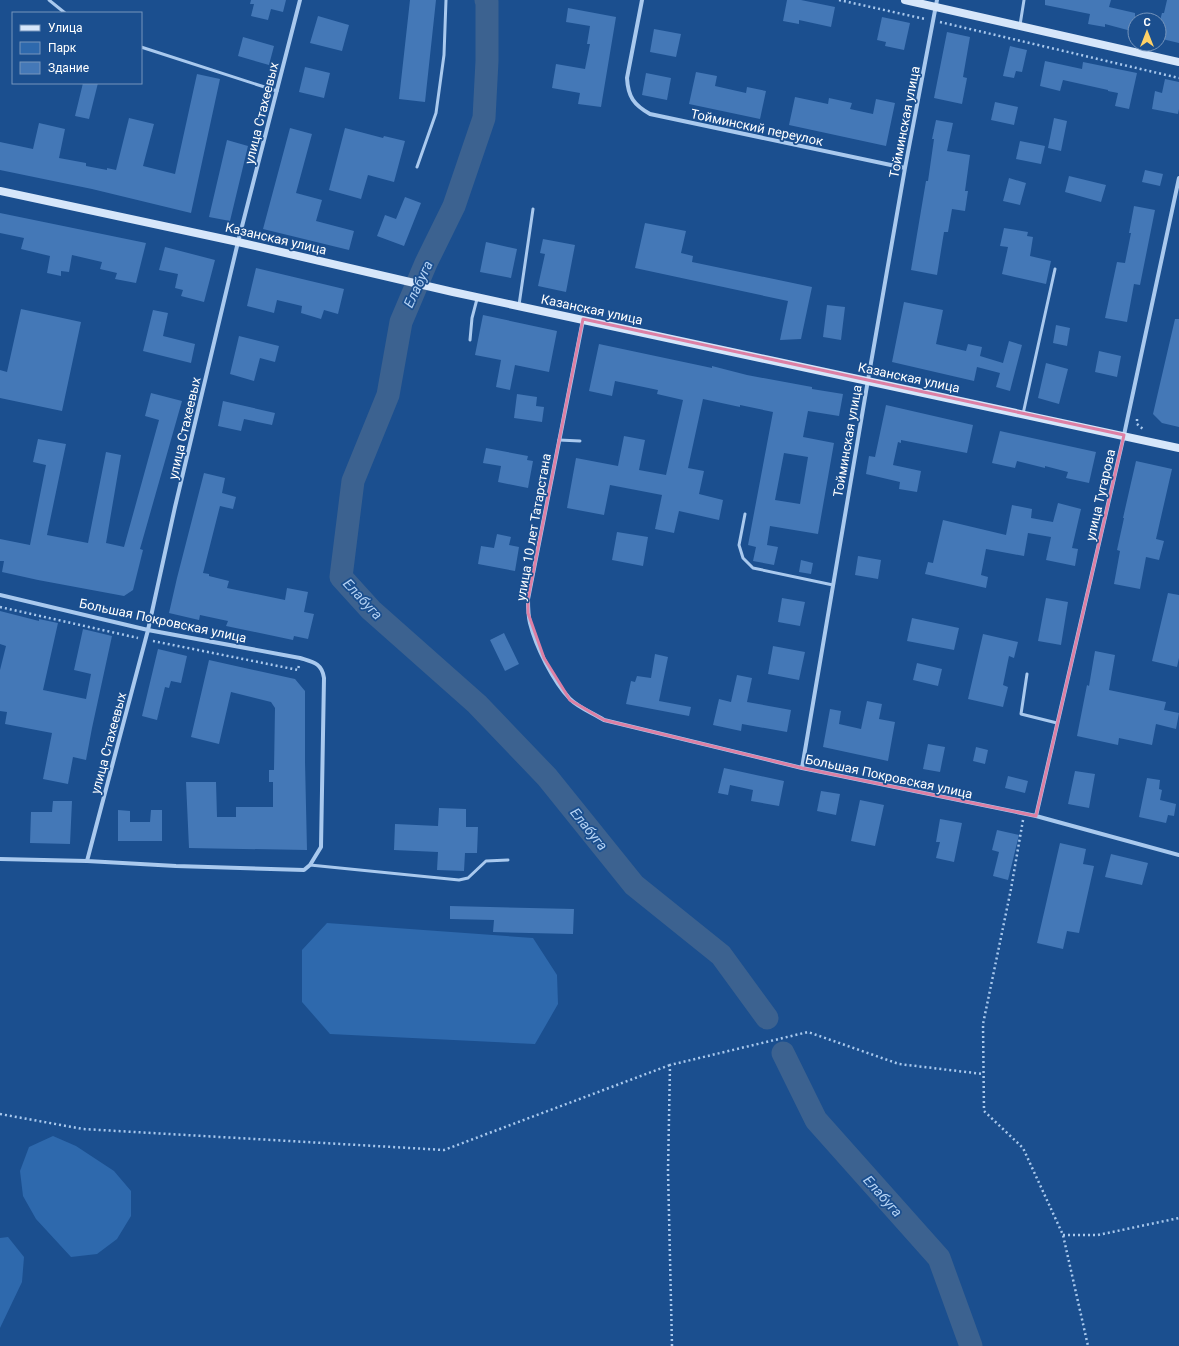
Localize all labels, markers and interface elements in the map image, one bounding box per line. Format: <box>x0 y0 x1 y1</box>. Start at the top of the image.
legend <box>12 12 142 84</box>
north arrow <box>1127 12 1167 52</box>
text: С <box>1143 16 1151 29</box>
text: Улица <box>48 21 83 35</box>
text: Парк <box>48 41 77 55</box>
street label: улица Стахеевых <box>242 60 282 166</box>
text: Здание <box>48 61 89 75</box>
street label: Тойминская улица <box>886 65 923 179</box>
street label: Тойминский переулок <box>689 106 825 149</box>
street label: Казанская улица <box>224 220 328 257</box>
water label: Елабуга <box>400 258 436 310</box>
street label: Казанская улица <box>540 291 644 328</box>
street label: Казанская улица <box>857 359 961 396</box>
street label: улица Стахеевых <box>165 375 204 481</box>
street label: Тойминская улица <box>830 384 865 498</box>
street label: улица Тугарова <box>1083 448 1118 543</box>
street label: улица 10 лет Татарстана <box>513 452 554 602</box>
water label: Елабуга <box>340 575 386 623</box>
street label: Большая Покровская улица <box>78 595 248 646</box>
street label: улица Стахеевых <box>88 690 129 796</box>
street label: Большая Покровская улица <box>804 751 974 802</box>
water label: Елабуга <box>567 805 611 853</box>
water label: Елабуга <box>860 1172 906 1220</box>

